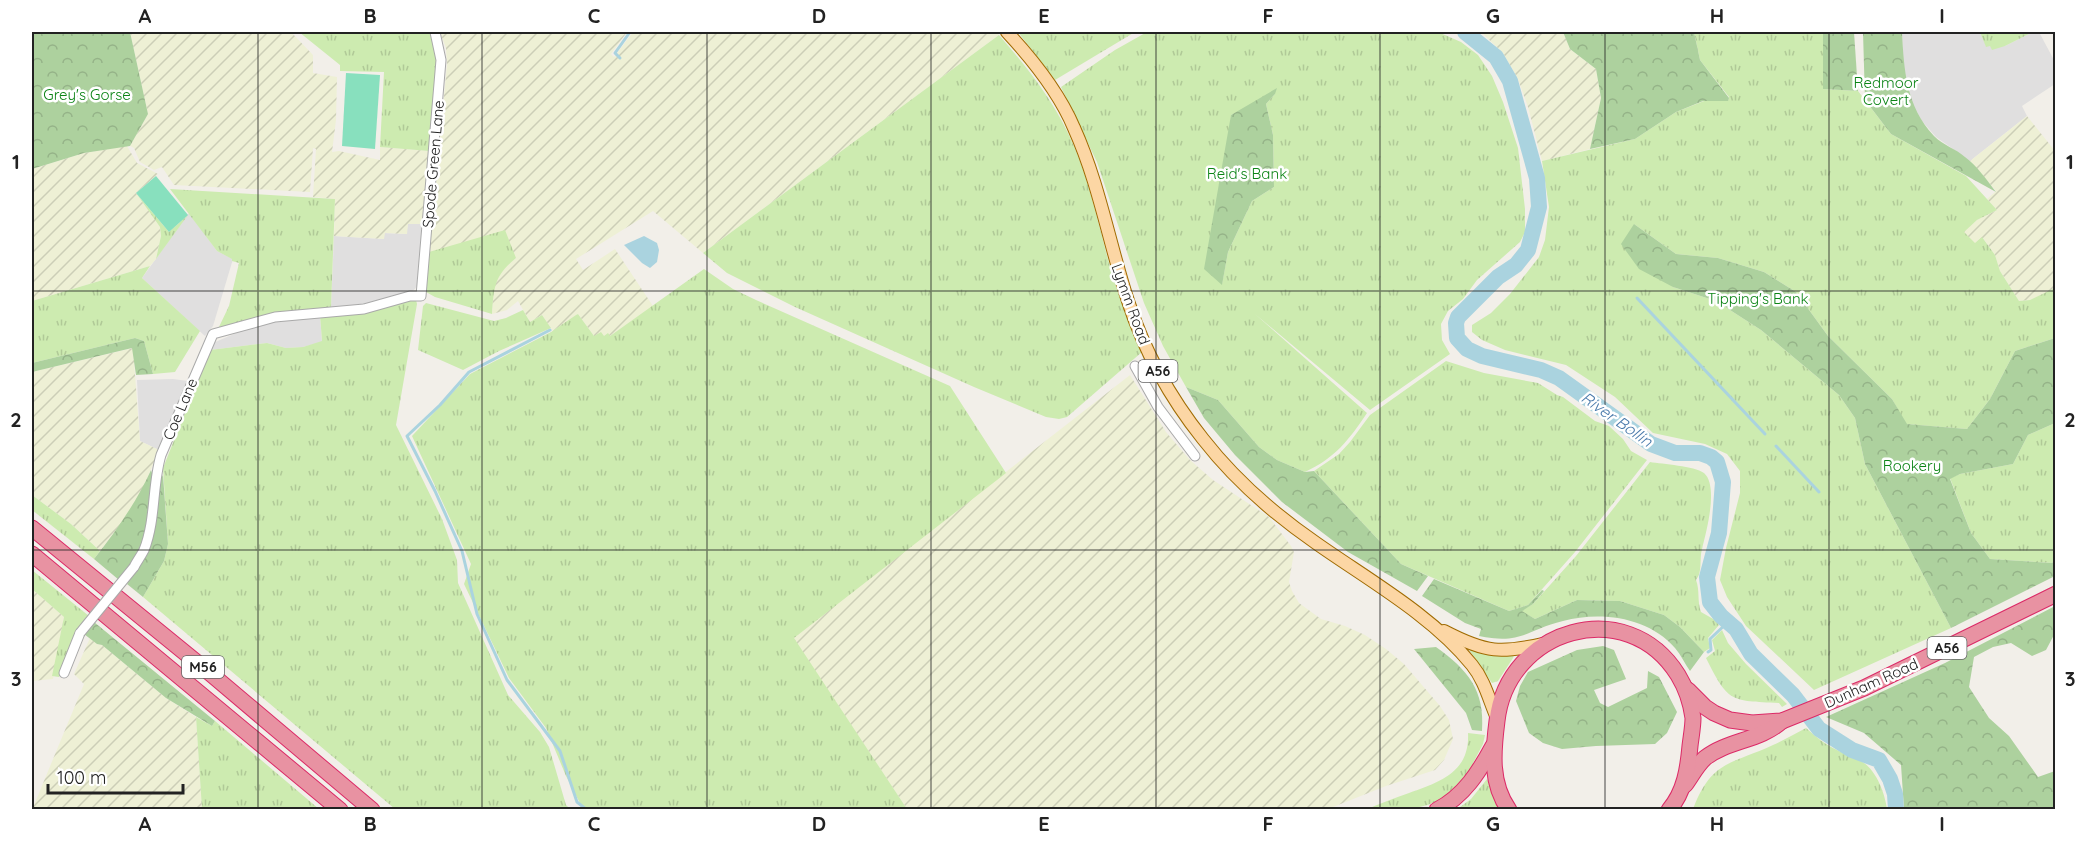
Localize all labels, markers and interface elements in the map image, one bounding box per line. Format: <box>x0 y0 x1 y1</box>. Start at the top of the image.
text: A <box>139 3 152 28</box>
text: B <box>363 3 377 28</box>
text: C <box>588 3 601 28</box>
text: D <box>812 3 826 28</box>
text: E <box>1038 3 1050 28</box>
text: F <box>1262 3 1274 28</box>
text: G <box>1486 3 1500 28</box>
text: H <box>1710 3 1724 28</box>
text: I <box>1939 3 1945 28</box>
park label: Redmoor Covert <box>1853 73 1919 109</box>
park label: Grey's Gorse <box>43 85 131 104</box>
street label: Spode Green Lane <box>418 99 448 229</box>
text: 1 <box>12 149 20 174</box>
text: 1 <box>2066 149 2074 174</box>
park label: Reid's Bank <box>1207 164 1287 183</box>
street label: Lymm Road <box>1108 261 1154 347</box>
park label: Tipping's Bank <box>1707 289 1809 308</box>
road number: A56 <box>1138 360 1178 382</box>
street label: Coe Lane <box>158 375 202 443</box>
water label: River Bollin <box>1578 387 1657 451</box>
text: 2 <box>10 407 22 432</box>
text: 2 <box>2064 407 2076 432</box>
park label: Rookery <box>1883 456 1941 475</box>
road number: A56 <box>1928 637 1966 659</box>
street label: Dunham Road <box>1821 654 1921 712</box>
road number: M56 <box>182 656 224 678</box>
text: 3 <box>11 666 21 691</box>
text: 3 <box>2065 666 2075 691</box>
scale bar <box>48 757 183 795</box>
text: 100 m <box>57 766 106 789</box>
text: A <box>139 811 152 836</box>
text: B <box>363 811 377 836</box>
text: C <box>588 811 601 836</box>
text: D <box>812 811 826 836</box>
text: E <box>1038 811 1050 836</box>
text: F <box>1262 811 1274 836</box>
text: G <box>1486 811 1500 836</box>
text: H <box>1710 811 1724 836</box>
text: I <box>1939 811 1945 836</box>

